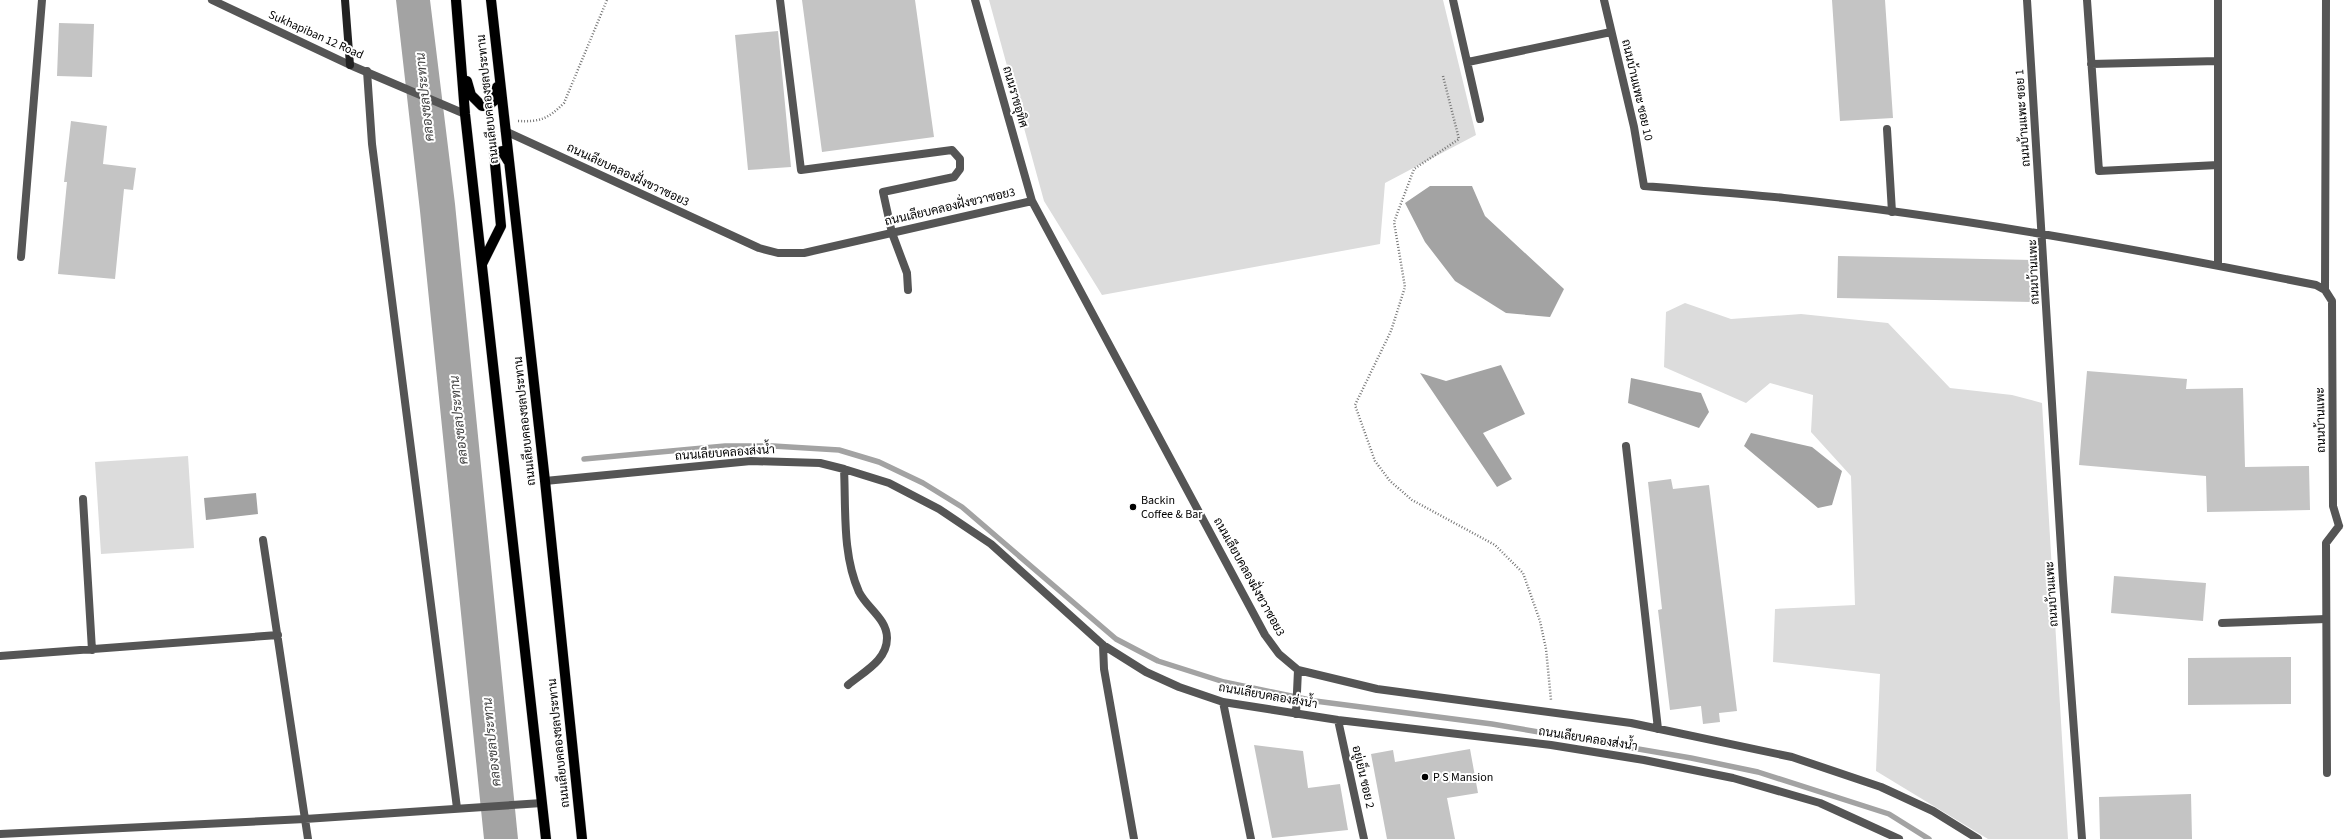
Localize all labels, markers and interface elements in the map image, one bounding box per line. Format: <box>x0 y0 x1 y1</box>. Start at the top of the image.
street label: Sukhapiban 12 Road <box>266 6 366 64</box>
street label: ถนนเลียบคลองชลประทาน <box>473 33 503 164</box>
street label: ถนนบ้านแพะ ซอย 10 <box>1617 38 1657 142</box>
water label: คลองชลประทาน <box>411 51 439 142</box>
street label: ถนนราชอุทิศ <box>998 64 1032 130</box>
street label: ถนนบ้านแพะ ซอย 1 <box>2011 69 2035 167</box>
street label: ถนนเลียบคลองฝั่งขวาซอย3 <box>564 137 693 211</box>
street label: ถนนเลียบคลองฝั่งขวาซอย3 <box>882 181 1017 230</box>
street label: ถนนบ้านแพะ <box>2024 239 2044 305</box>
street label: ถนนเลียบคลองชลประทาน <box>510 355 540 486</box>
water label: คลองชลประทาน <box>445 374 473 465</box>
street label: ถนนบ้านแพะ <box>2312 387 2330 453</box>
street label: ถนนเลียบคลองส่งน้ำ <box>674 438 776 465</box>
place label: Backin Coffee & Bar <box>1141 492 1203 523</box>
marker: Backin Coffee & Bar <box>1128 502 1138 512</box>
street label: ถนนเลียบคลองฝั่งขวาซอย3 <box>1209 513 1291 640</box>
street label: ถนนบ้านแพะ <box>2041 561 2063 627</box>
street label: ถนนเลียบคลองส่งน้ำ <box>1217 676 1319 713</box>
street label: ถนนเลียบคลองชลประทาน <box>544 677 574 808</box>
water label: คลองชลประทาน <box>478 696 506 787</box>
street label: ถนนเลียบคลองส่งน้ำ <box>1537 720 1639 755</box>
street label: อยู่เย็น ซอย 2 <box>1347 744 1379 810</box>
place label: P S Mansion <box>1433 769 1493 786</box>
marker: P S Mansion <box>1420 772 1430 782</box>

